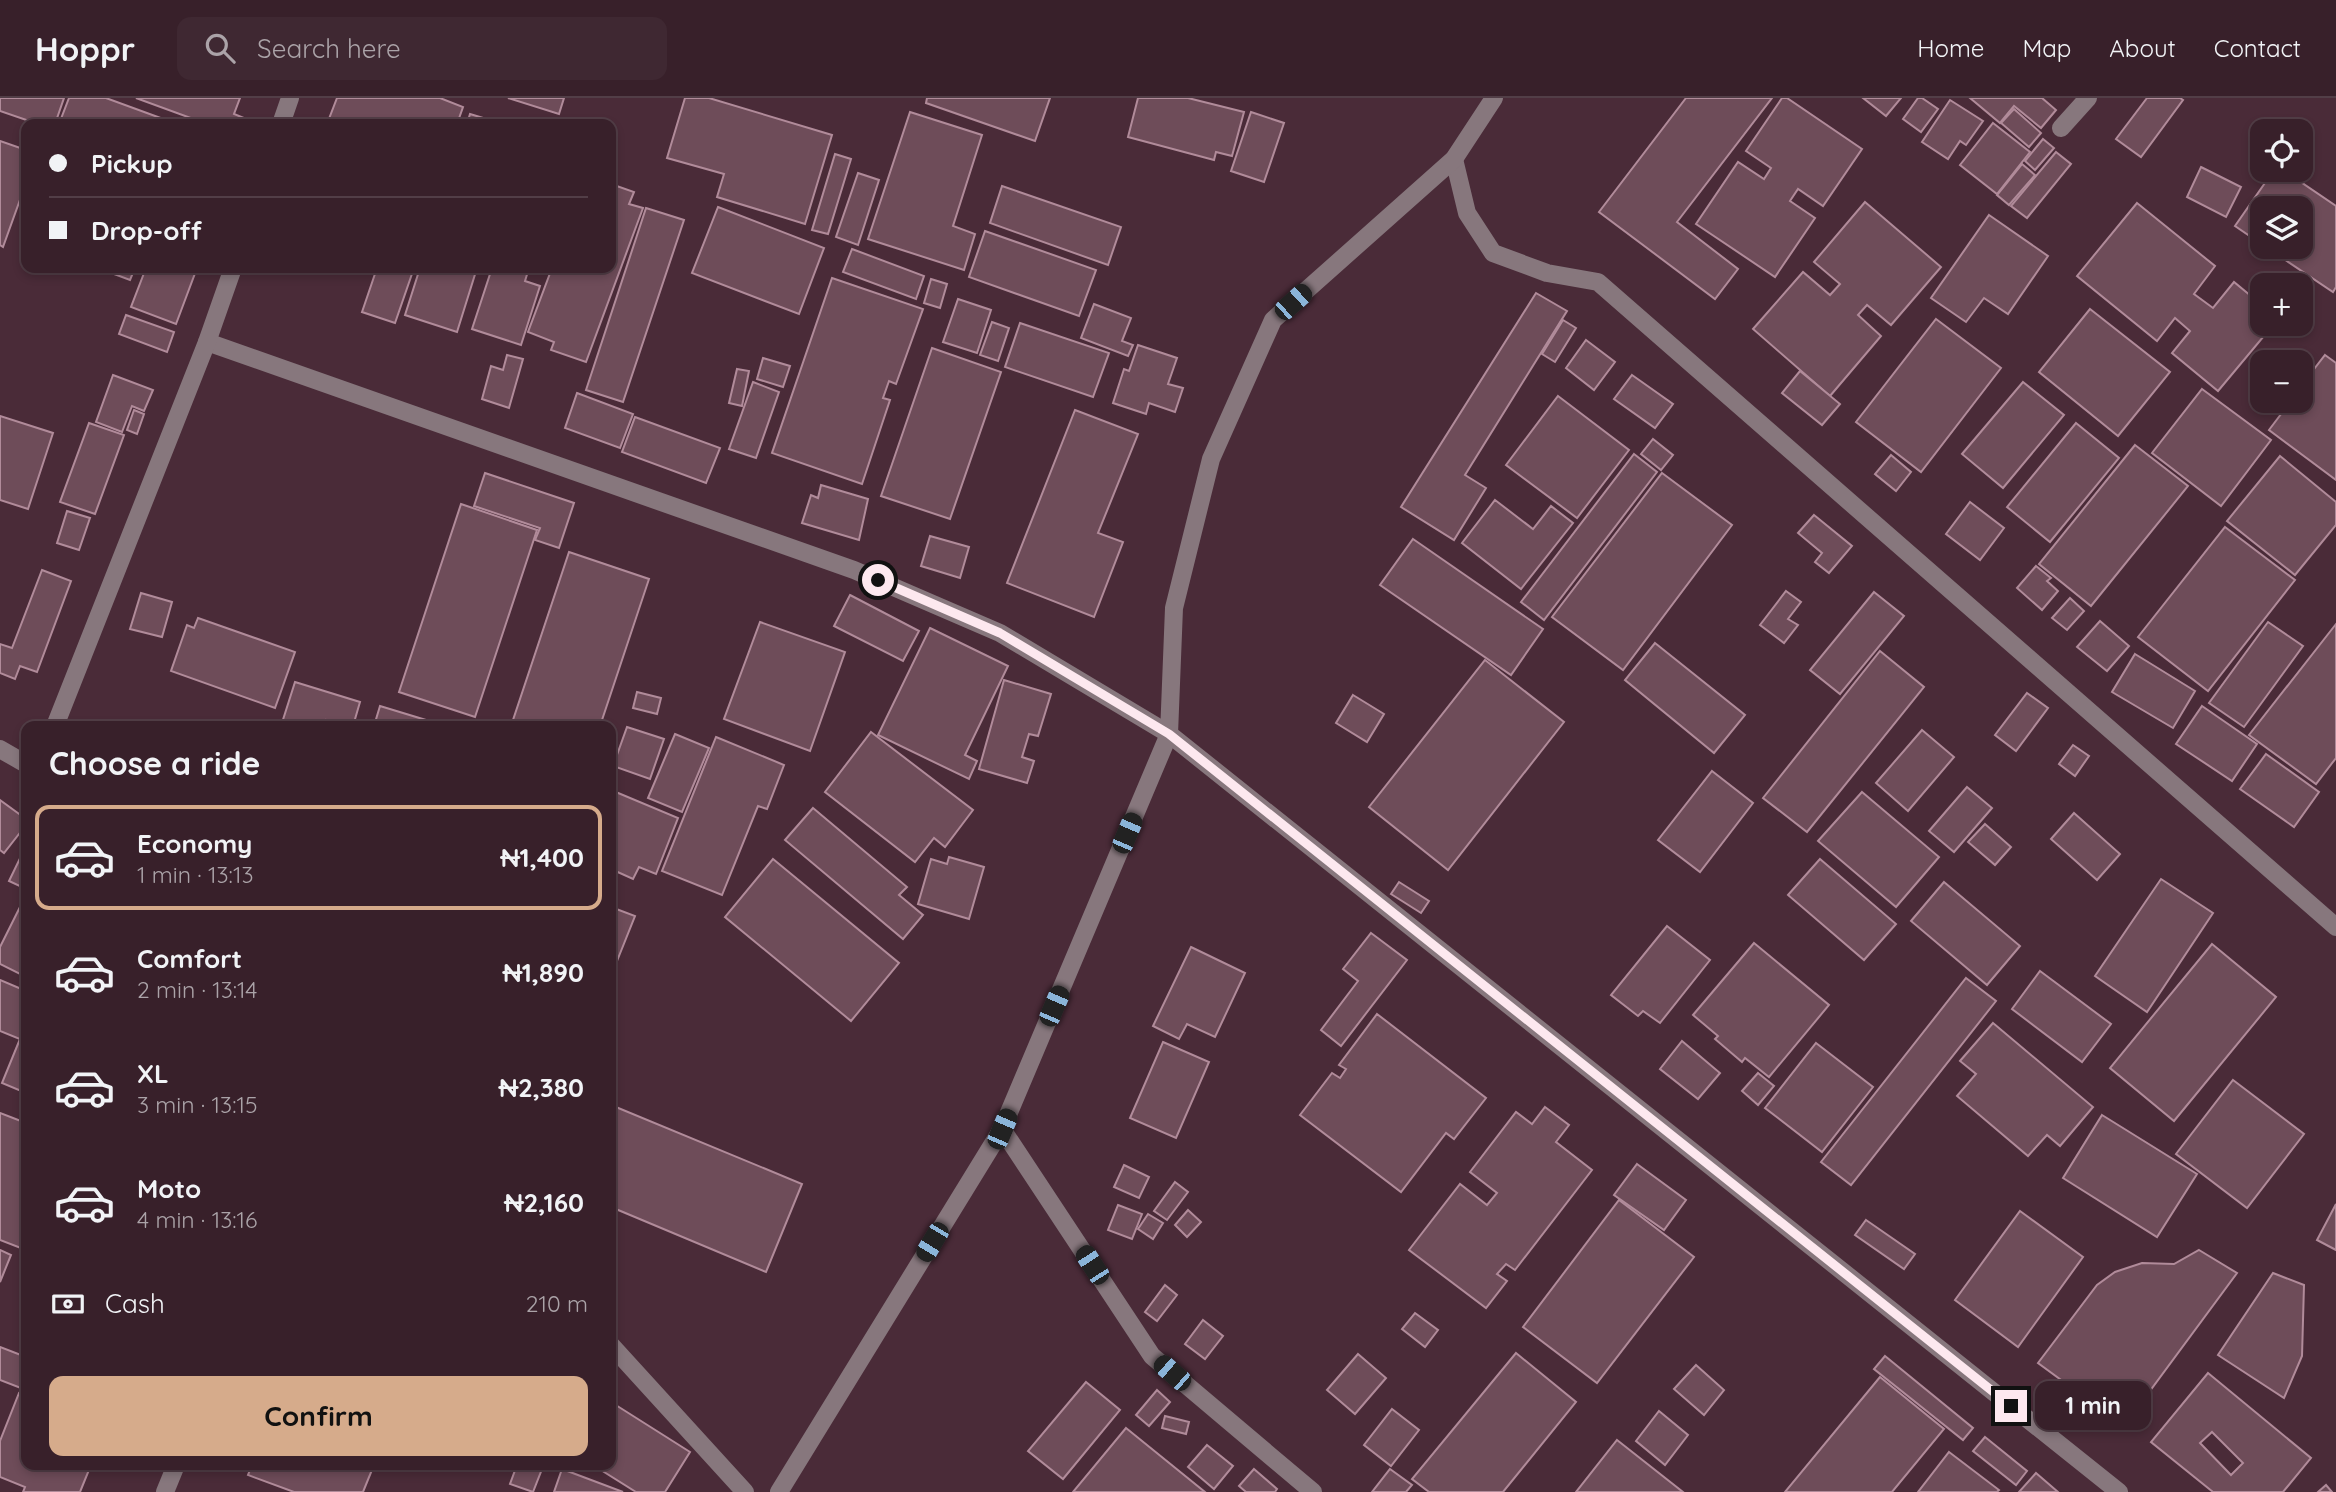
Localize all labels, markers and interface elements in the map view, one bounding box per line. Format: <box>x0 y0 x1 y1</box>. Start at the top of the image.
search box <box>177 17 667 80</box>
text: Hoppr <box>35 28 135 69</box>
icon: search <box>201 29 239 67</box>
text: Search here <box>257 32 401 65</box>
text: Home <box>1917 33 1984 63</box>
text: Map <box>2022 33 2071 63</box>
text: About <box>2109 33 2176 63</box>
text: Contact <box>2214 33 2301 63</box>
map controls <box>2250 119 2313 413</box>
button: locate <box>2250 119 2313 182</box>
text: Pickup <box>91 147 173 180</box>
button: layers <box>2250 196 2313 259</box>
text: Drop-off <box>91 214 202 247</box>
button: + <box>2250 273 2313 336</box>
car <box>1271 280 1316 324</box>
button: − <box>2250 350 2313 413</box>
route start <box>862 564 894 596</box>
text: Choose a ride <box>49 743 261 783</box>
car <box>1110 810 1145 856</box>
icon: car <box>53 826 116 889</box>
text: Economy <box>137 827 252 860</box>
text: ₦1,400 <box>500 841 584 874</box>
text: 1 min · 13:13 <box>137 860 253 889</box>
icon: car <box>53 941 116 1004</box>
text: Comfort <box>137 942 242 975</box>
text: ₦1,890 <box>503 956 584 989</box>
text: 2 min · 13:14 <box>137 975 257 1004</box>
car <box>1037 983 1072 1029</box>
icon: car <box>53 1056 116 1119</box>
text: XL <box>137 1057 169 1090</box>
text: ₦2,380 <box>499 1071 584 1104</box>
text: 3 min · 13:15 <box>137 1090 257 1119</box>
car <box>985 1106 1020 1152</box>
icon: car <box>53 1171 116 1234</box>
text: Moto <box>137 1172 201 1205</box>
text: ₦2,160 <box>504 1186 584 1219</box>
text: 4 min · 13:16 <box>137 1205 257 1234</box>
car <box>913 1219 952 1265</box>
car <box>1072 1242 1113 1288</box>
icon: cash <box>49 1285 87 1323</box>
text: Cash <box>105 1287 165 1320</box>
text: 210 m <box>526 1289 588 1318</box>
car <box>1150 1351 1195 1395</box>
button: Confirm <box>49 1376 588 1456</box>
callout: 1 min <box>2036 1382 2151 1430</box>
route end <box>1995 1390 2027 1422</box>
text: 1 min <box>2065 1391 2121 1420</box>

